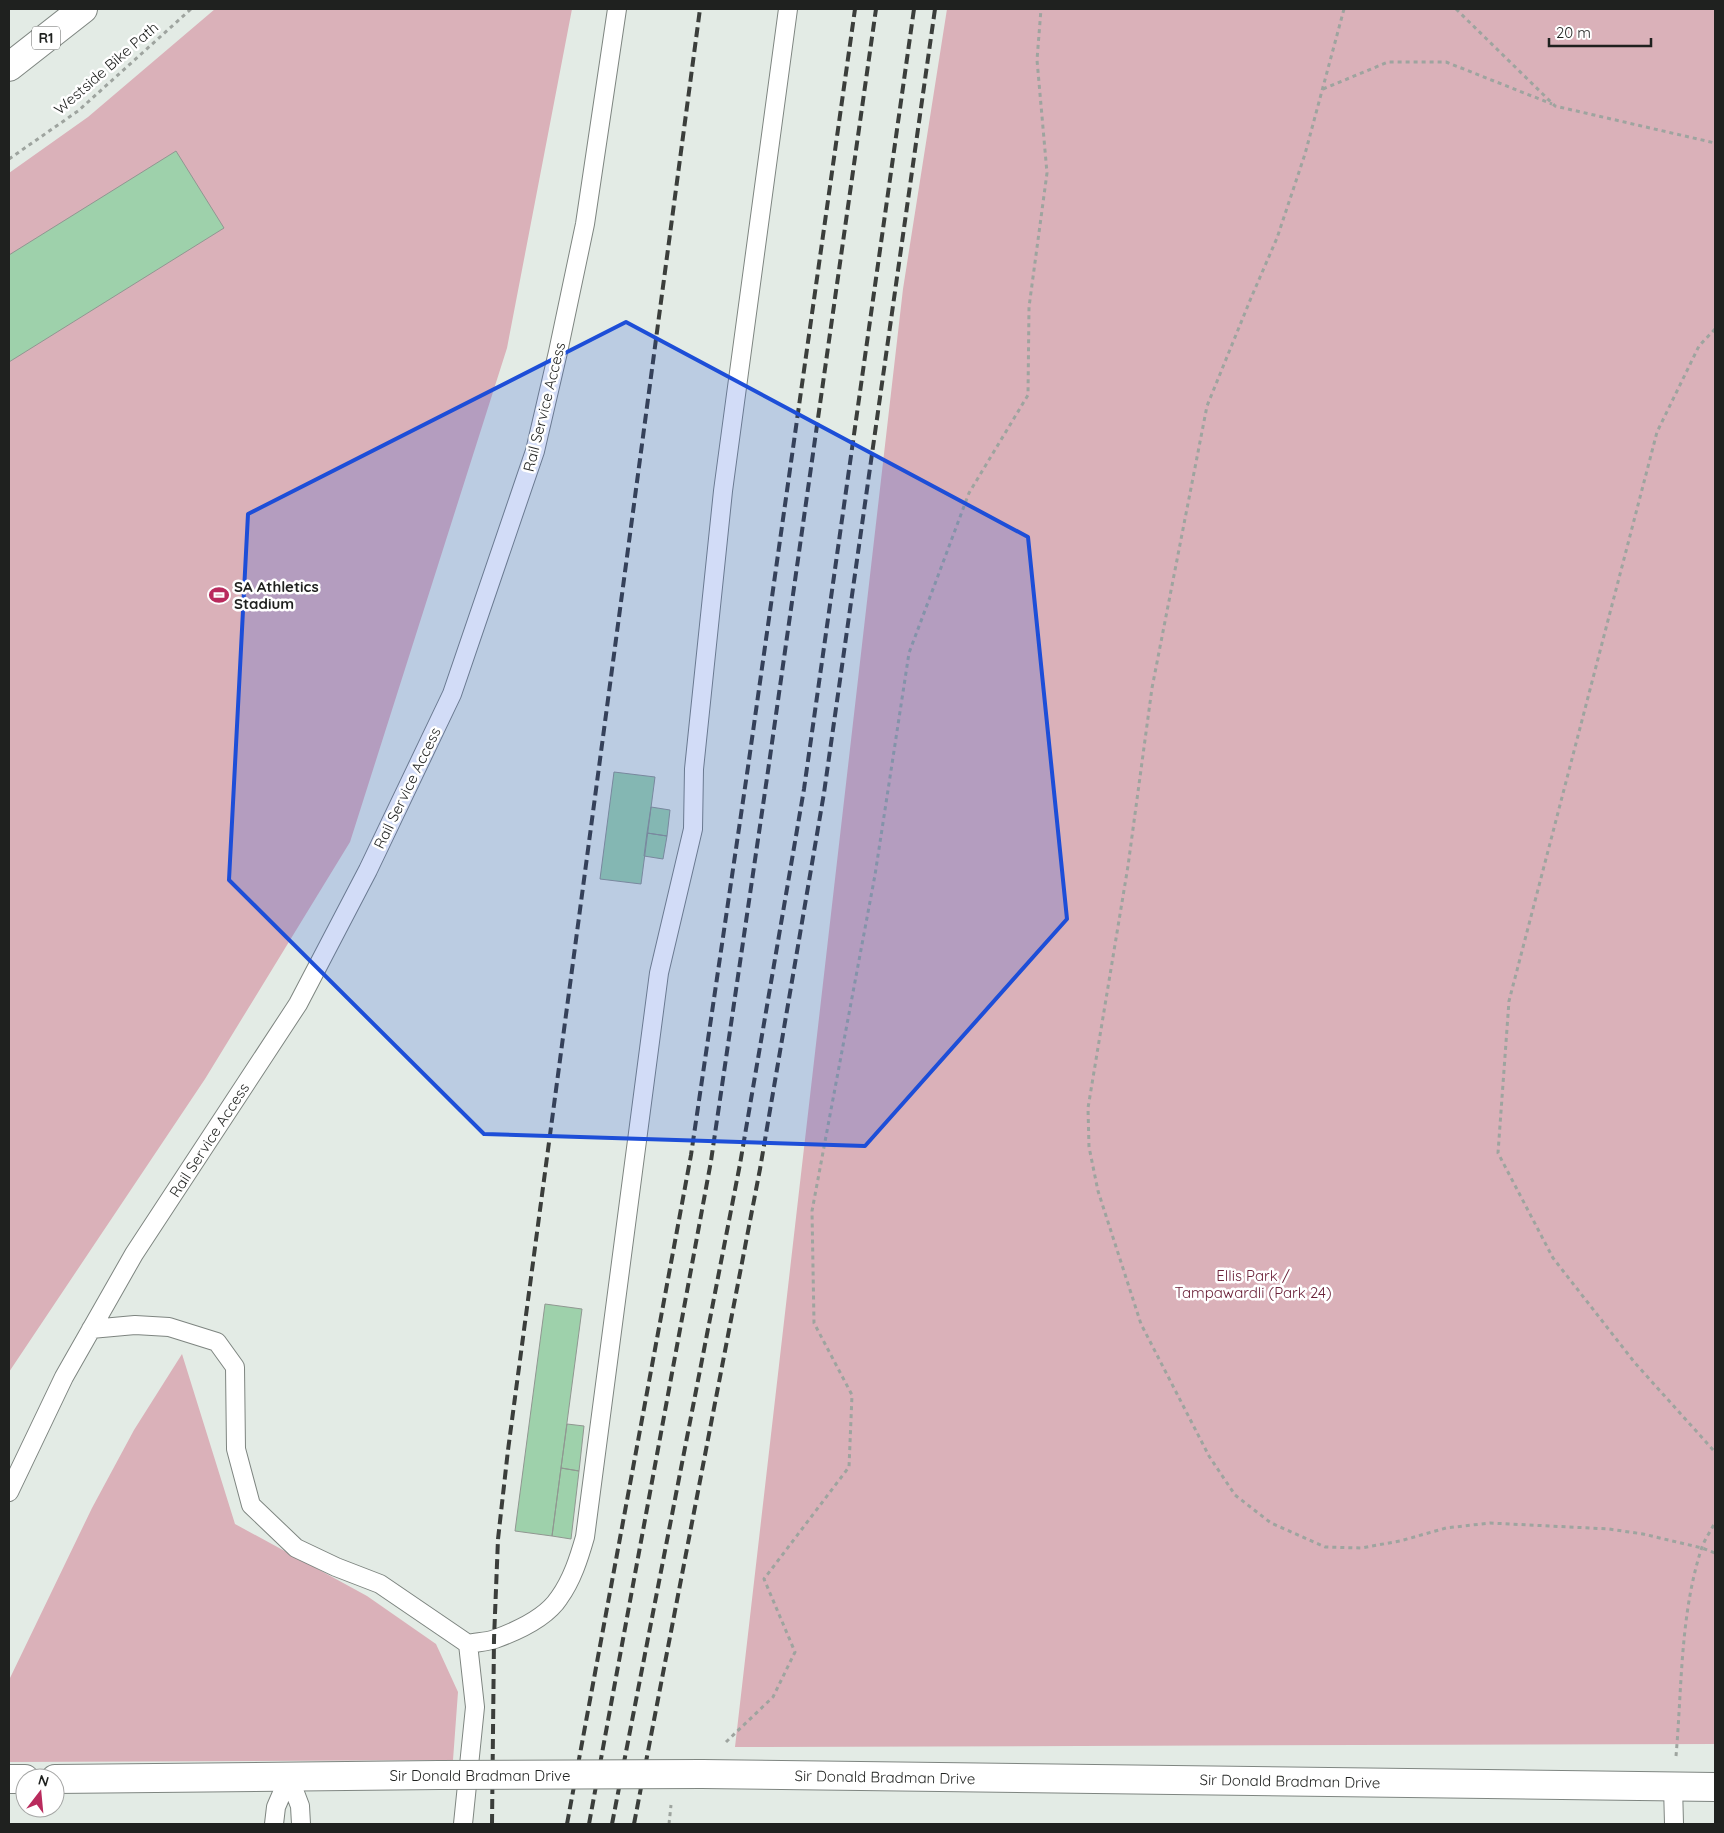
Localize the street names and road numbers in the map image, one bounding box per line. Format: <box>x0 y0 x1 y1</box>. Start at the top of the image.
street label: Westside Bike Path <box>50 18 162 118</box>
road number: R1 <box>32 26 60 49</box>
street label: Rail Service Access <box>519 340 569 474</box>
street label: Rail Service Access <box>369 724 445 852</box>
street label: Rail Service Access <box>165 1079 253 1201</box>
street label: Sir Donald Bradman Drive <box>390 1766 570 1785</box>
street label: Sir Donald Bradman Drive <box>794 1766 976 1788</box>
street label: Sir Donald Bradman Drive <box>1199 1770 1381 1792</box>

